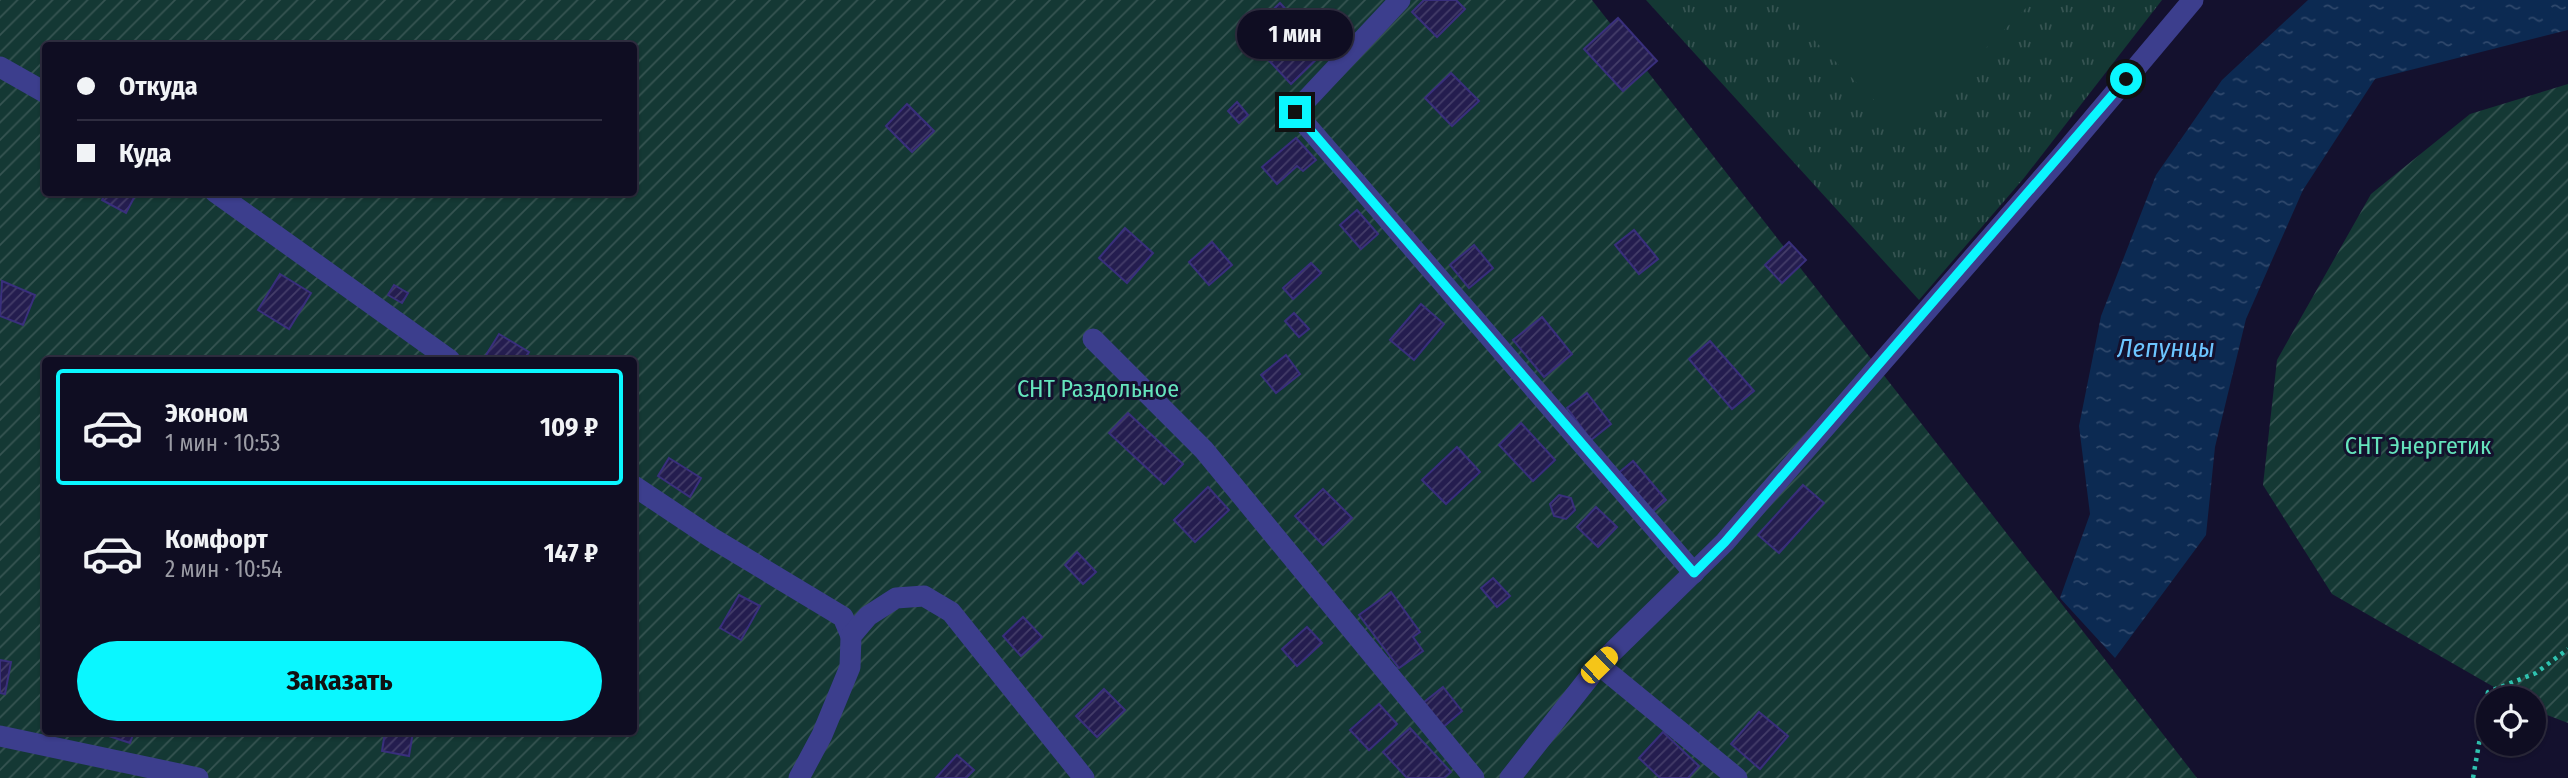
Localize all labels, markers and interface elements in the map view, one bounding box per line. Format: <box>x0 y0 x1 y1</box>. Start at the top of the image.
callout: 1 мин <box>1237 10 1353 60</box>
text: 1 мин <box>1268 20 1322 48</box>
route start <box>2110 63 2142 95</box>
text: Откуда <box>119 71 198 102</box>
route end <box>1279 96 1311 128</box>
text: Куда <box>119 138 172 169</box>
water label: Лепунцы <box>2116 333 2215 364</box>
park label: СНТ Раздольное <box>1017 375 1179 403</box>
icon: car <box>81 396 144 459</box>
text: Эконом <box>165 398 248 429</box>
text: 109 ₽ <box>540 412 598 443</box>
text: 1 мин · 10:53 <box>165 429 280 457</box>
park label: СНТ Энергетик <box>2345 432 2492 460</box>
icon: car <box>81 522 144 585</box>
text: Комфорт <box>165 524 268 555</box>
text: 147 ₽ <box>544 538 598 569</box>
text: 2 мин · 10:54 <box>165 555 282 583</box>
button: Заказать <box>77 641 602 721</box>
car <box>1577 643 1622 687</box>
map controls <box>2476 686 2546 756</box>
button: locate <box>2476 686 2546 756</box>

